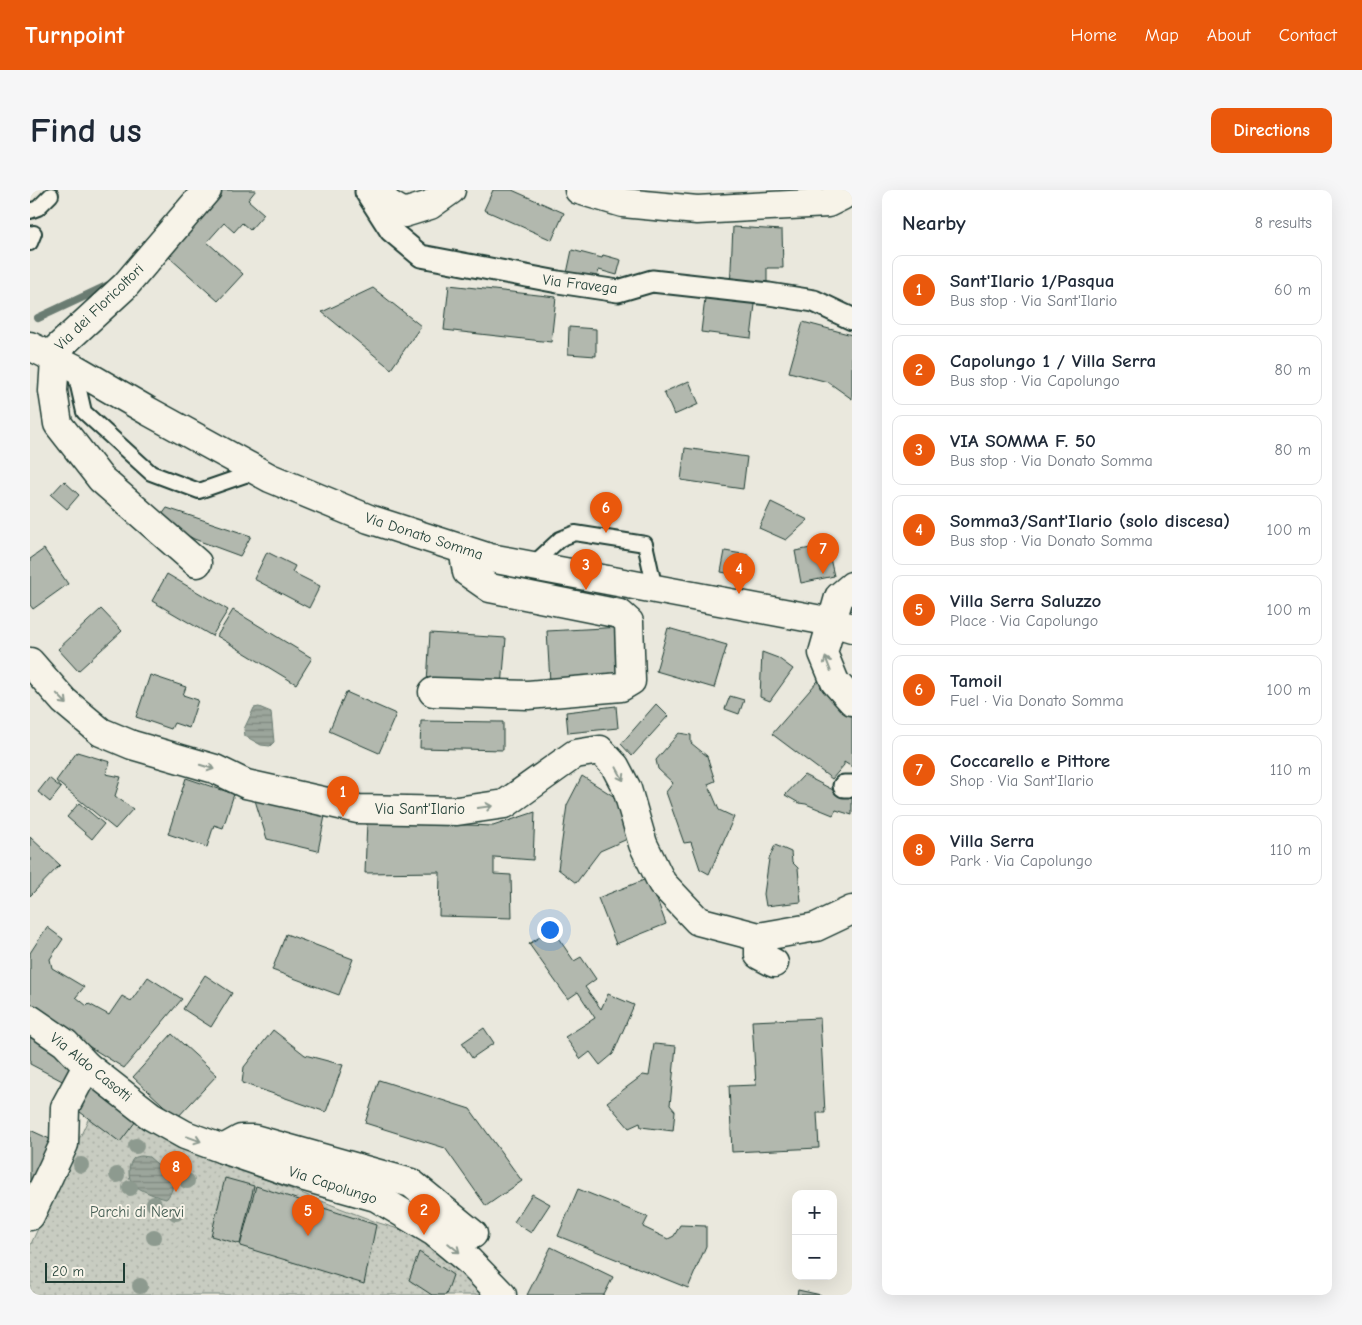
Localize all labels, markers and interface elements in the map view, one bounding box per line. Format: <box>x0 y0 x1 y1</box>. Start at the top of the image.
text: Turnpoint <box>25 21 124 49</box>
text: Home <box>1070 25 1117 46</box>
text: Map <box>1145 25 1179 46</box>
text: About <box>1207 25 1251 46</box>
text: Contact <box>1279 25 1337 46</box>
button: Directions <box>1211 108 1332 153</box>
text: Find us <box>30 110 142 151</box>
text: Nearby <box>902 211 966 235</box>
text: 8 results <box>1255 214 1312 232</box>
street label: Via dei Floricoltori <box>51 260 147 354</box>
street label: Via Fravega <box>541 270 619 298</box>
text: Sant'Ilario 1/Pasqua <box>950 270 1114 292</box>
text: 1 <box>916 281 922 299</box>
text: 60 m <box>1274 281 1311 299</box>
text: Bus stop · Via Sant'Ilario <box>950 292 1117 310</box>
text: Capolungo 1 / Villa Serra <box>950 350 1156 372</box>
text: 2 <box>915 361 923 379</box>
text: 80 m <box>1274 361 1311 379</box>
text: Bus stop · Via Capolungo <box>950 372 1120 390</box>
text: VIA SOMMA F. 50 <box>950 430 1096 452</box>
text: 3 <box>915 441 923 459</box>
text: 80 m <box>1274 441 1311 459</box>
text: Bus stop · Via Donato Somma <box>950 452 1153 470</box>
pin: 6 <box>590 492 622 533</box>
street label: Via Donato Somma <box>363 508 485 564</box>
text: Somma3/Sant'Ilario (solo discesa) <box>950 510 1230 532</box>
text: 4 <box>915 521 923 539</box>
text: 100 m <box>1267 521 1311 539</box>
text: Bus stop · Via Donato Somma <box>950 532 1153 550</box>
pin: 7 <box>807 533 839 574</box>
pin: 3 <box>570 549 602 590</box>
pin: 4 <box>723 553 755 594</box>
text: Villa Serra Saluzzo <box>950 590 1101 612</box>
text: 5 <box>915 601 923 619</box>
text: 100 m <box>1267 601 1311 619</box>
text: Place · Via Capolungo <box>950 612 1098 630</box>
one-way arrow <box>823 657 832 672</box>
text: Tamoil <box>950 670 1002 692</box>
text: 6 <box>915 681 923 699</box>
text: 100 m <box>1267 681 1311 699</box>
text: Fuel · Via Donato Somma <box>950 692 1124 710</box>
one-way arrow <box>56 693 69 705</box>
text: Coccarello e Pittore <box>950 750 1110 772</box>
text: 7 <box>915 761 923 779</box>
text: 110 m <box>1270 761 1311 779</box>
one-way arrow <box>199 762 215 772</box>
one-way arrow <box>615 767 625 782</box>
text: Shop · Via Sant'Ilario <box>950 772 1094 790</box>
pin: 1 <box>327 776 359 817</box>
street label: Via Sant'Ilario <box>375 800 465 818</box>
one-way arrow <box>477 802 493 812</box>
text: Villa Serra <box>950 830 1034 852</box>
text: 8 <box>915 841 923 859</box>
text: 110 m <box>1270 841 1311 859</box>
text: Park · Via Capolungo <box>950 852 1092 870</box>
your location <box>537 917 563 943</box>
street label: Via Aldo Casotti <box>46 1029 136 1105</box>
one-way arrow <box>186 1135 201 1144</box>
pin: 8 <box>160 1151 192 1192</box>
street label: Via Capolungo <box>286 1162 380 1208</box>
map controls <box>792 1190 837 1280</box>
button: + <box>792 1190 837 1235</box>
pin: 2 <box>408 1194 440 1235</box>
pin: 5 <box>292 1195 324 1236</box>
park label: Parchi di Nervi <box>90 1203 184 1221</box>
button: − <box>792 1235 837 1280</box>
one-way arrow <box>448 1243 461 1254</box>
scale bar <box>45 1260 125 1283</box>
text: 20 m <box>52 1263 84 1280</box>

